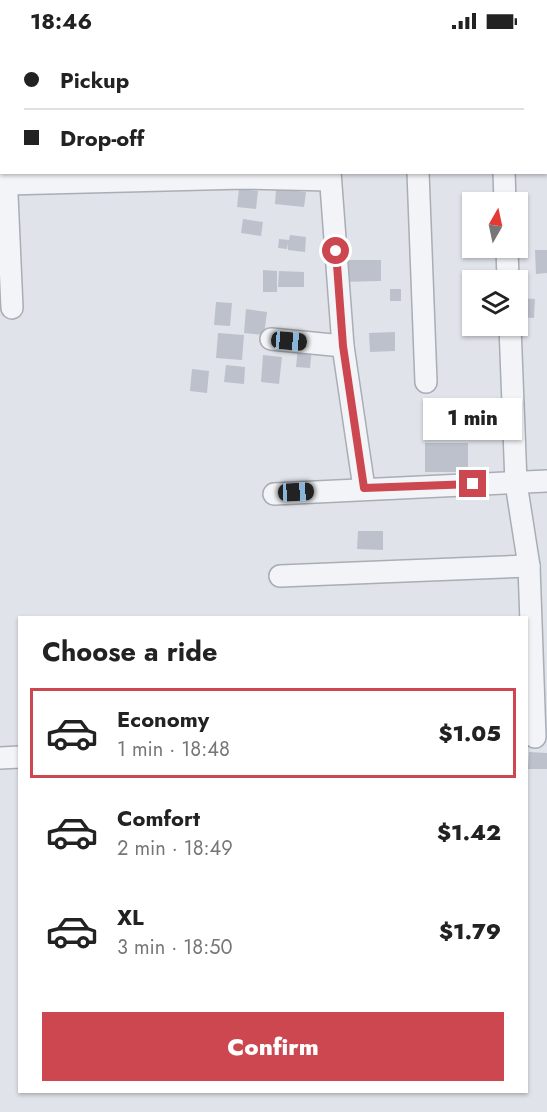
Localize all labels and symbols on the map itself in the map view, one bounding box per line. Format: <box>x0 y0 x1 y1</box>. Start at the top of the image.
north arrow <box>462 192 528 258</box>
route start <box>322 237 349 264</box>
car <box>270 330 308 352</box>
callout: 1 min <box>424 397 522 439</box>
route end <box>459 470 486 497</box>
car <box>278 482 314 502</box>

